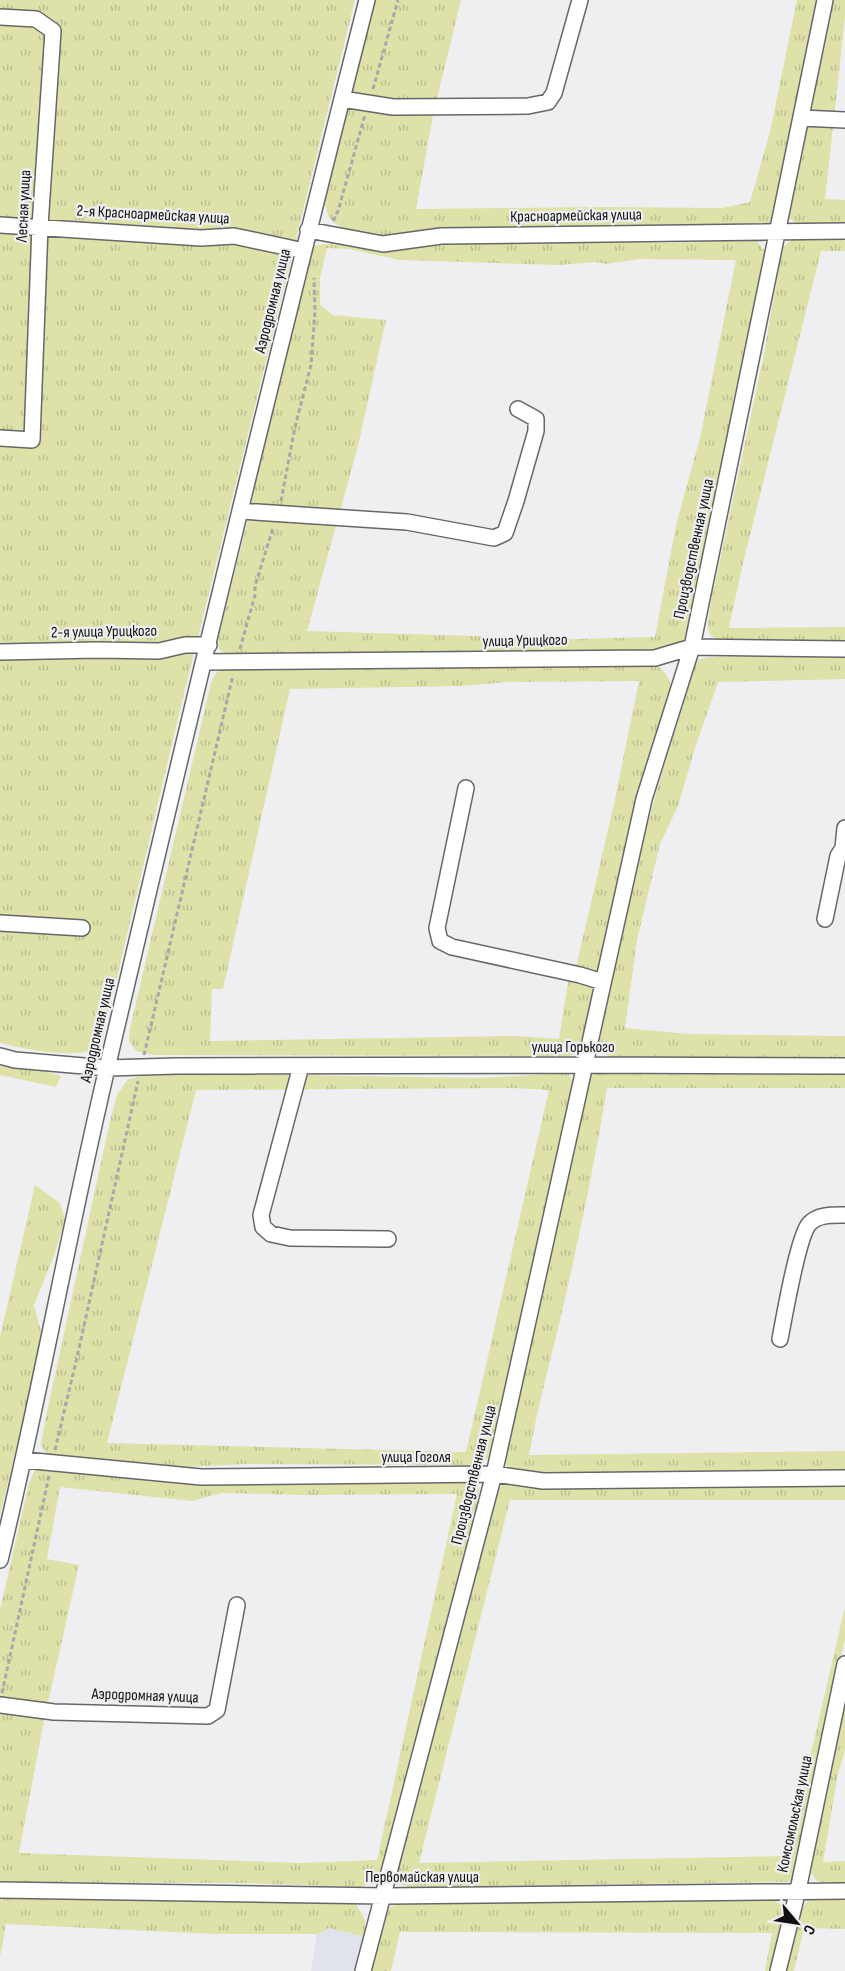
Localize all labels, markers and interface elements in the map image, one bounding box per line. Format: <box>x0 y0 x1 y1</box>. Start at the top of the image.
street label: Лесная улица <box>13 169 35 244</box>
street label: 2-я Красноармейская улица <box>76 202 230 228</box>
street label: Красноармейская улица <box>510 205 642 227</box>
street label: Аэродромная улица <box>251 247 295 356</box>
street label: Производственная улица <box>670 477 718 621</box>
street label: 2-я улица Урицкого <box>51 622 157 642</box>
street label: улица Урицкого <box>482 631 568 651</box>
street label: Аэродромная улица <box>76 976 119 1085</box>
street label: улица Горького <box>531 1038 615 1057</box>
street label: Производственная улица <box>447 1403 501 1547</box>
street label: улица Гоголя <box>381 1448 451 1467</box>
street label: Аэродромная улица <box>90 1685 199 1707</box>
street label: Комсомольская улица <box>773 1754 817 1874</box>
street label: Первомайская улица <box>365 1868 479 1887</box>
north arrow <box>767 1893 827 1953</box>
text: С <box>799 1921 819 1938</box>

